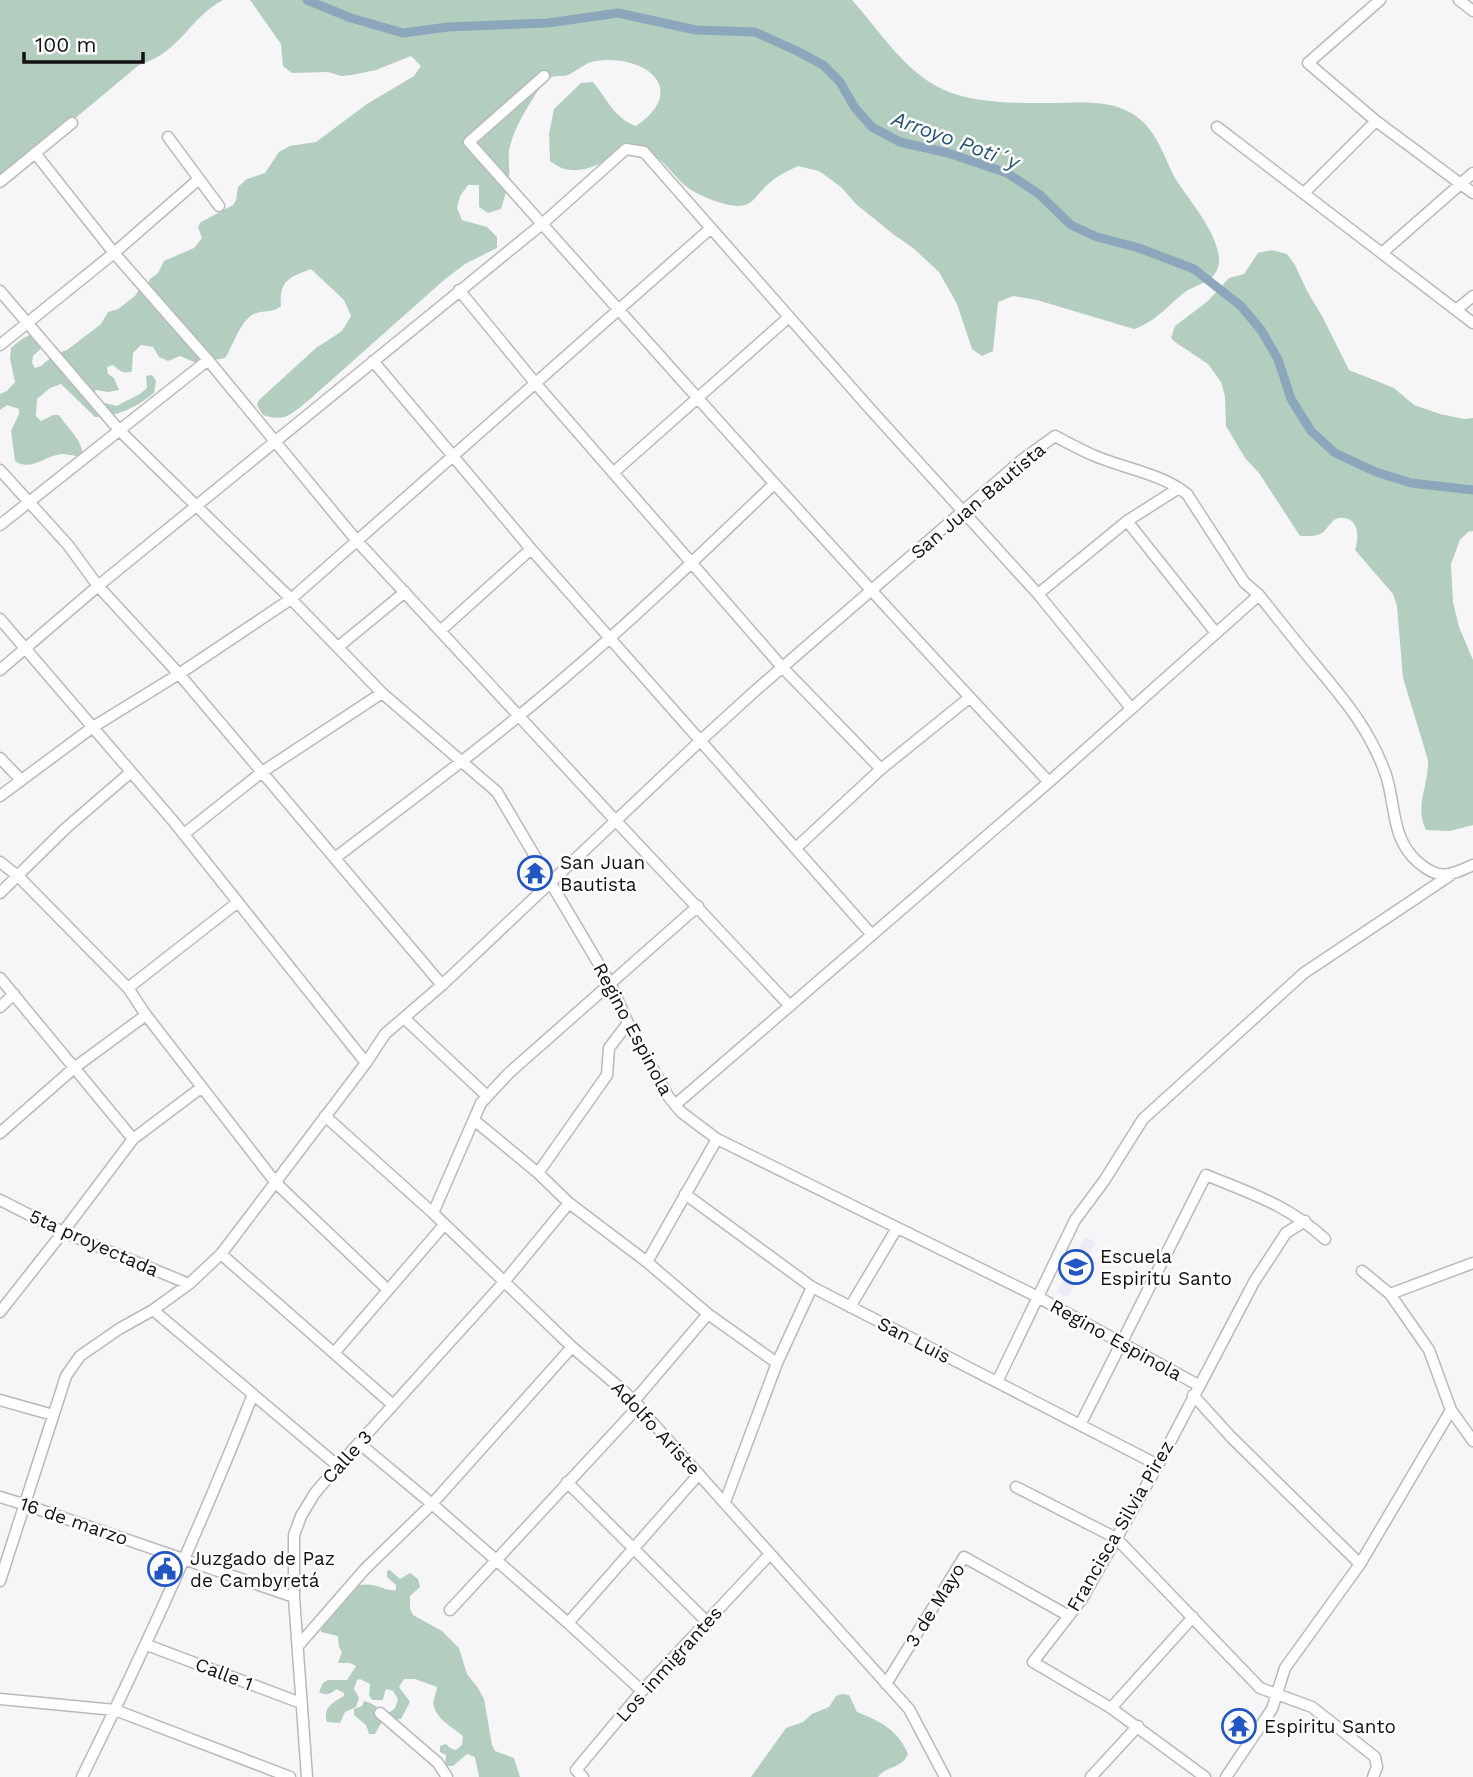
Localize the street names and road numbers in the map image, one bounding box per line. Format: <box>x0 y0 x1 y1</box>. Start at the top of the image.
street label: San Juan Bautista <box>906 438 1050 564</box>
street label: Regino Espinola <box>588 959 678 1099</box>
street label: 5ta proyectada <box>26 1204 162 1282</box>
street label: Regino Espinola <box>1046 1294 1186 1386</box>
street label: San Luis <box>874 1312 954 1368</box>
street label: Adolfo Ariste <box>607 1376 705 1480</box>
street label: Calle 3 <box>317 1426 377 1488</box>
street label: Francisca Silvia Pirez <box>1062 1436 1178 1616</box>
street label: 16 de marzo <box>17 1492 131 1550</box>
street label: 3 de Mayo <box>900 1559 970 1651</box>
street label: Los inmigrantes <box>611 1601 727 1727</box>
street label: Calle 1 <box>192 1653 256 1695</box>

